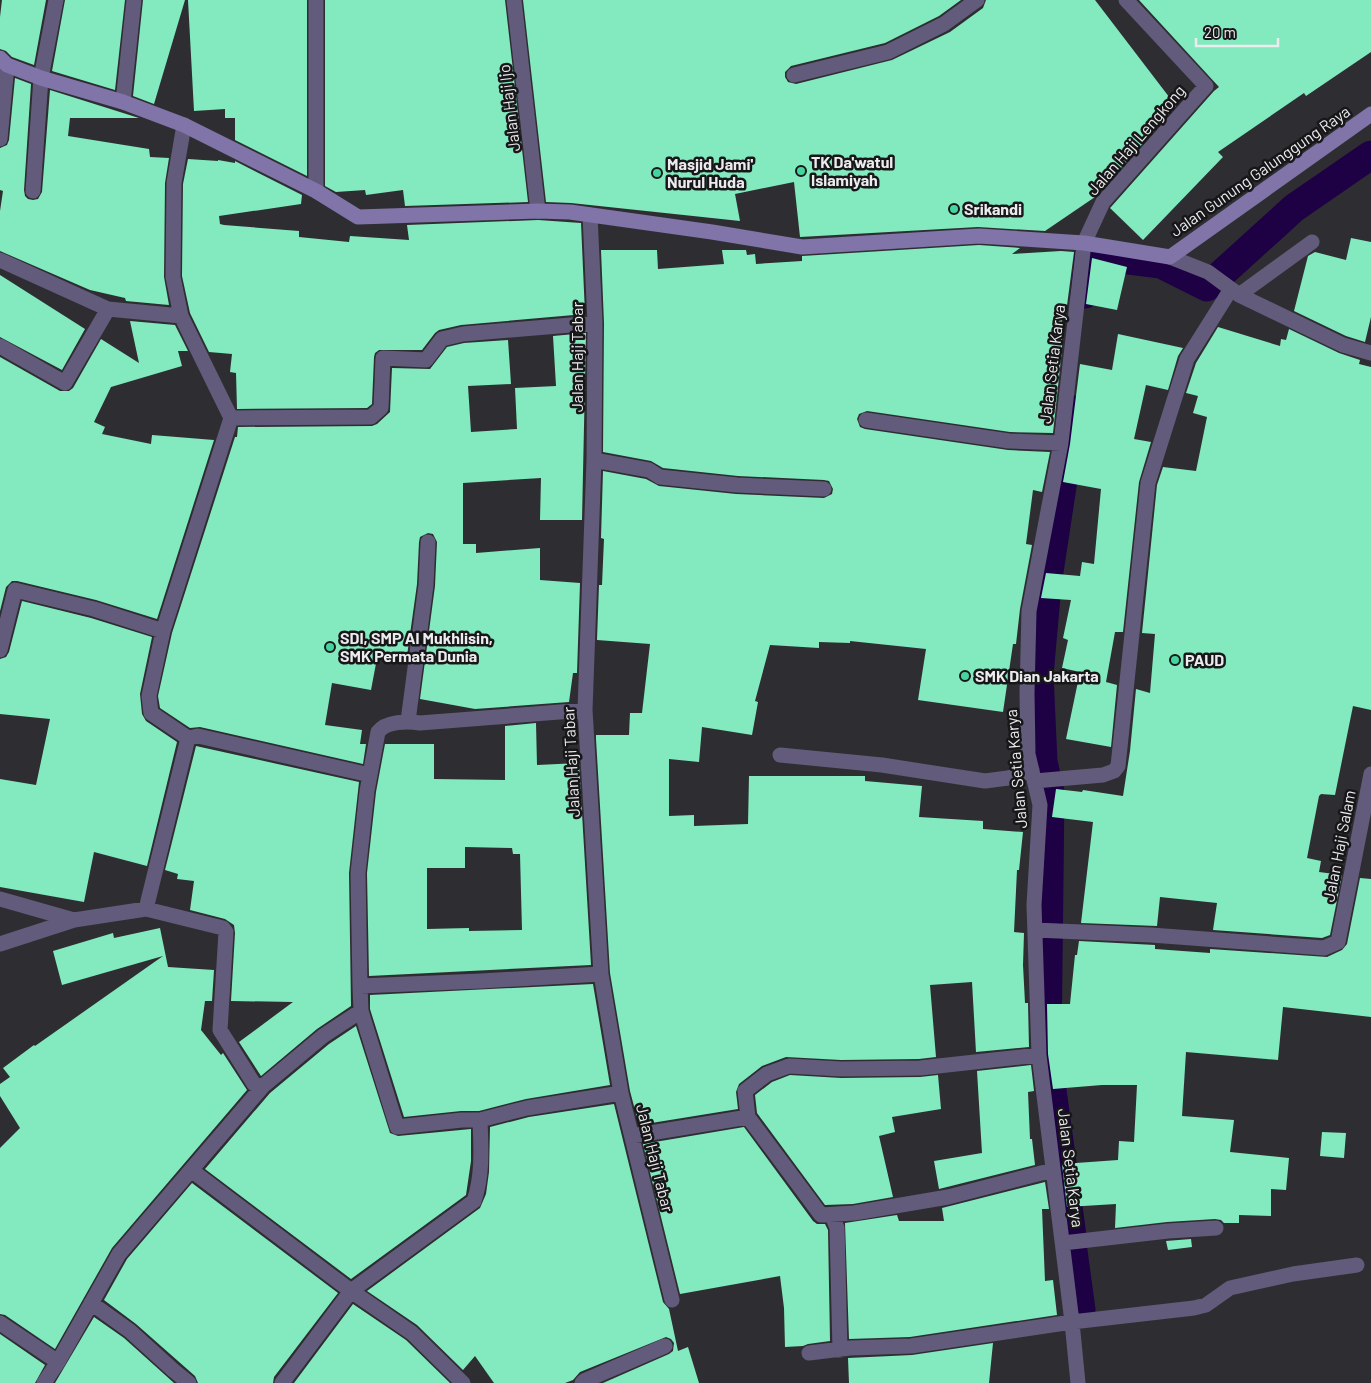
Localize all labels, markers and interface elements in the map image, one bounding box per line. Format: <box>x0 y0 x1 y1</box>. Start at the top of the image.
scale bar <box>1196 15 1278 47</box>
text: 20 m <box>1204 23 1236 41</box>
street label: Jalan Haji Ijo <box>494 63 523 153</box>
street label: Jalan Haji Lengkong <box>1083 81 1189 198</box>
street label: Jalan Gunung Galunggung Raya <box>1166 101 1353 240</box>
place label: TK Da'watul Islamiyah <box>811 152 893 189</box>
place label: Masjid Jami' Nurul Huda <box>667 154 754 191</box>
marker: TK Da'watul Islamiyah <box>795 165 807 177</box>
marker: Masjid Jami' Nurul Huda <box>651 167 663 179</box>
place label: Srikandi <box>964 199 1022 218</box>
marker: Srikandi <box>948 203 960 215</box>
street label: Jalan Haji Tabar <box>567 301 586 412</box>
street label: Jalan Setia Karya <box>1035 303 1068 425</box>
place label: SDI, SMP Al Mukhlisin, SMK Permata Dunia <box>340 628 493 665</box>
marker: SDI, SMP Al Mukhlisin, SMK Permata Dunia <box>324 641 336 653</box>
place label: PAUD <box>1185 650 1224 669</box>
marker: PAUD <box>1169 654 1181 666</box>
place label: SMK Dian Jakarta <box>975 666 1099 685</box>
marker: SMK Dian Jakarta <box>959 670 971 682</box>
street label: Jalan Haji Tabar <box>558 706 583 818</box>
street label: Jalan Setia Karya <box>1001 709 1030 830</box>
street label: Jalan Haji Salam <box>1318 788 1359 903</box>
street label: Jalan Haji Tabar <box>633 1102 678 1214</box>
street label: Jalan Setia Karya <box>1055 1107 1088 1229</box>

